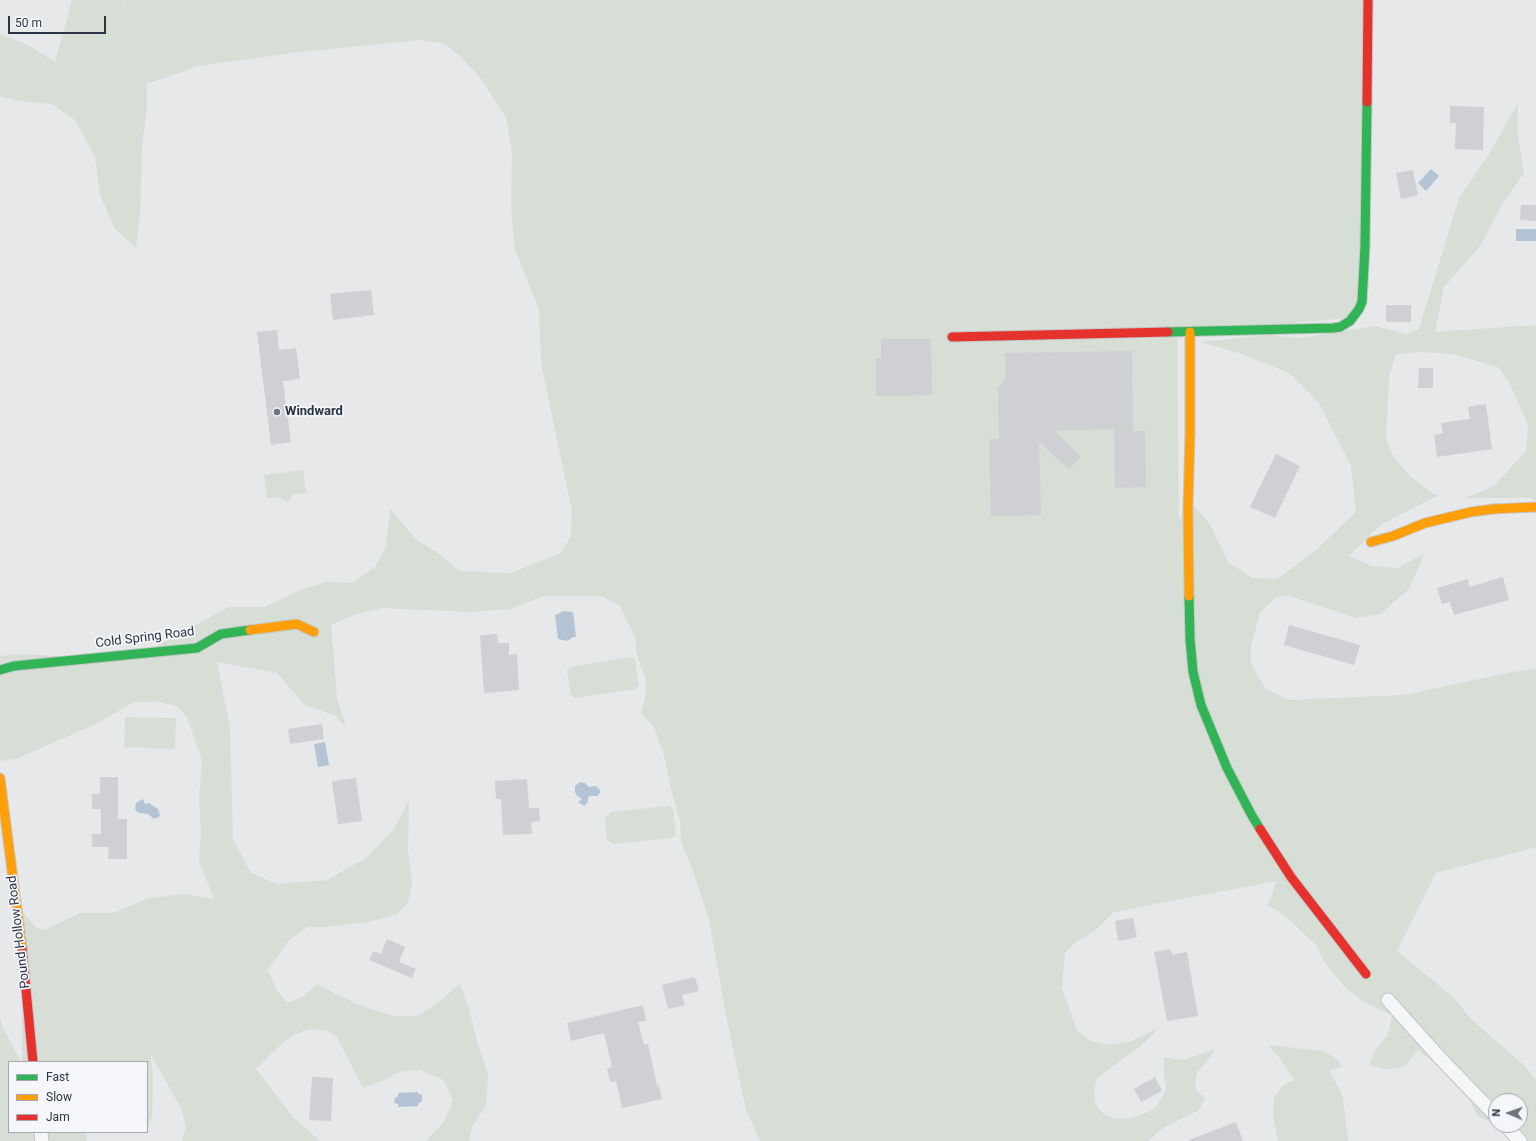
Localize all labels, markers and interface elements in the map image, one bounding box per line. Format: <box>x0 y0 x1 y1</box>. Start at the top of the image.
scale bar <box>10 8 108 34</box>
text: 50 m <box>15 16 42 30</box>
place label: Windward <box>285 404 343 420</box>
marker: Windward <box>272 407 282 417</box>
street label: Cold Spring Road <box>95 624 195 652</box>
street label: Pound Hollow Road <box>4 875 34 989</box>
legend <box>8 1061 148 1133</box>
text: Fast <box>46 1070 69 1084</box>
text: Slow <box>46 1090 72 1104</box>
north arrow <box>1488 1093 1528 1133</box>
text: N <box>1490 1108 1503 1117</box>
text: Jam <box>46 1110 70 1124</box>

